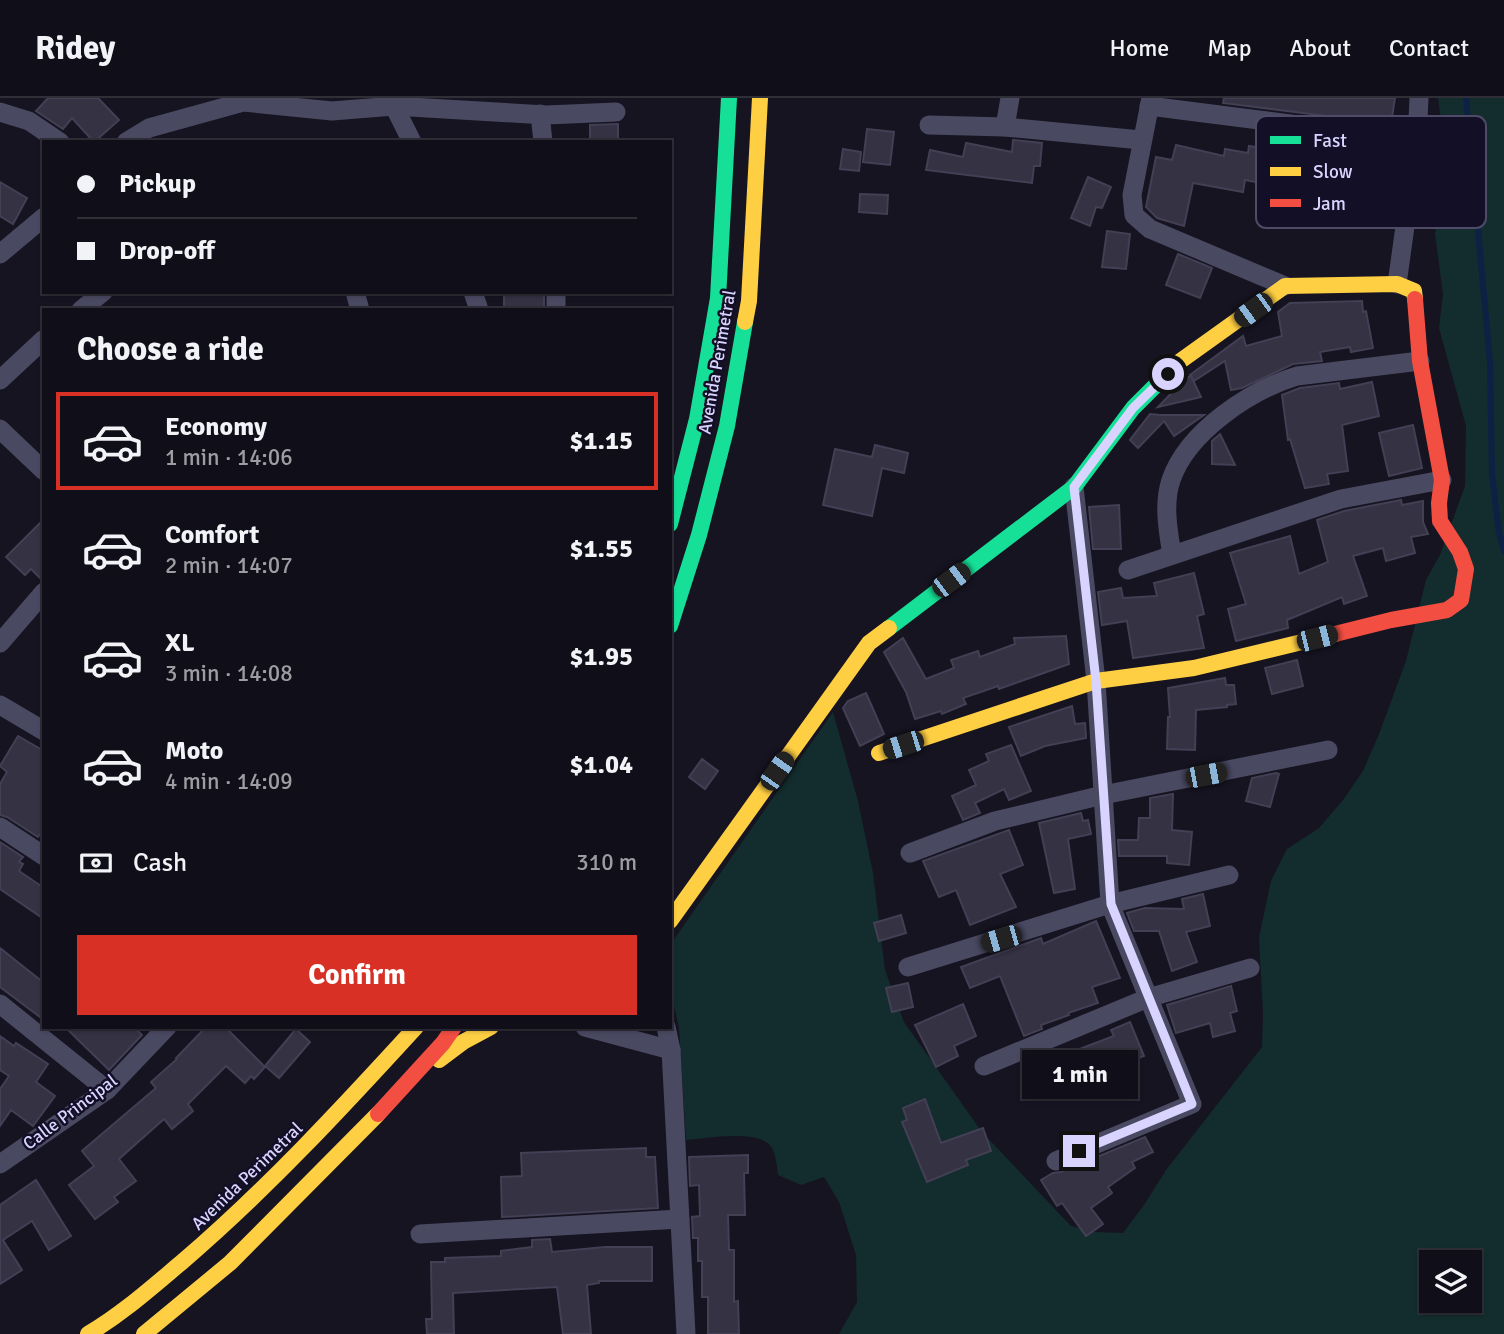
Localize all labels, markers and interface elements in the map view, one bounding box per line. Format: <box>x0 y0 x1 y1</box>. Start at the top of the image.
text: Ridey <box>35 28 115 69</box>
text: Home <box>1109 33 1169 63</box>
text: Map <box>1207 33 1252 63</box>
text: About <box>1290 33 1351 63</box>
text: Contact <box>1389 33 1469 63</box>
legend <box>1256 116 1486 228</box>
text: Fast <box>1313 129 1347 153</box>
text: Slow <box>1313 160 1353 184</box>
text: Pickup <box>119 168 196 200</box>
text: Jam <box>1313 192 1346 216</box>
text: Drop-off <box>119 235 215 267</box>
street label: Avenida Perimetral <box>693 288 741 436</box>
car <box>1230 289 1277 331</box>
text: Choose a ride <box>77 330 264 369</box>
route start <box>1152 358 1184 390</box>
icon: car <box>81 410 144 473</box>
text: Economy <box>165 411 267 443</box>
text: $1.15 <box>569 425 633 457</box>
text: 1 min · 14:06 <box>165 443 293 472</box>
icon: car <box>81 518 144 581</box>
text: Comfort <box>165 519 259 551</box>
text: $1.55 <box>569 533 633 565</box>
text: 2 min · 14:07 <box>165 551 293 580</box>
car <box>928 559 975 601</box>
car <box>1295 623 1340 653</box>
icon: car <box>81 626 144 689</box>
text: XL <box>165 627 195 659</box>
text: $1.95 <box>569 641 633 673</box>
text: 3 min · 14:08 <box>165 659 293 688</box>
car <box>880 729 927 761</box>
icon: car <box>81 734 144 797</box>
text: Moto <box>165 735 223 767</box>
car <box>757 748 798 794</box>
text: $1.04 <box>569 749 633 781</box>
car <box>1184 761 1229 789</box>
text: 4 min · 14:09 <box>165 767 293 796</box>
icon: cash <box>77 844 115 882</box>
text: Cash <box>133 847 187 879</box>
text: 310 m <box>576 848 637 877</box>
car <box>978 923 1025 955</box>
button: Confirm <box>77 935 637 1015</box>
callout: 1 min <box>1021 1049 1137 1098</box>
text: 1 min <box>1052 1060 1108 1089</box>
street label: Calle Principal <box>19 1069 121 1155</box>
street label: Avenida Perimetral <box>187 1117 307 1235</box>
route end <box>1063 1135 1095 1167</box>
map controls <box>1419 1250 1482 1313</box>
button: layers <box>1419 1250 1482 1313</box>

